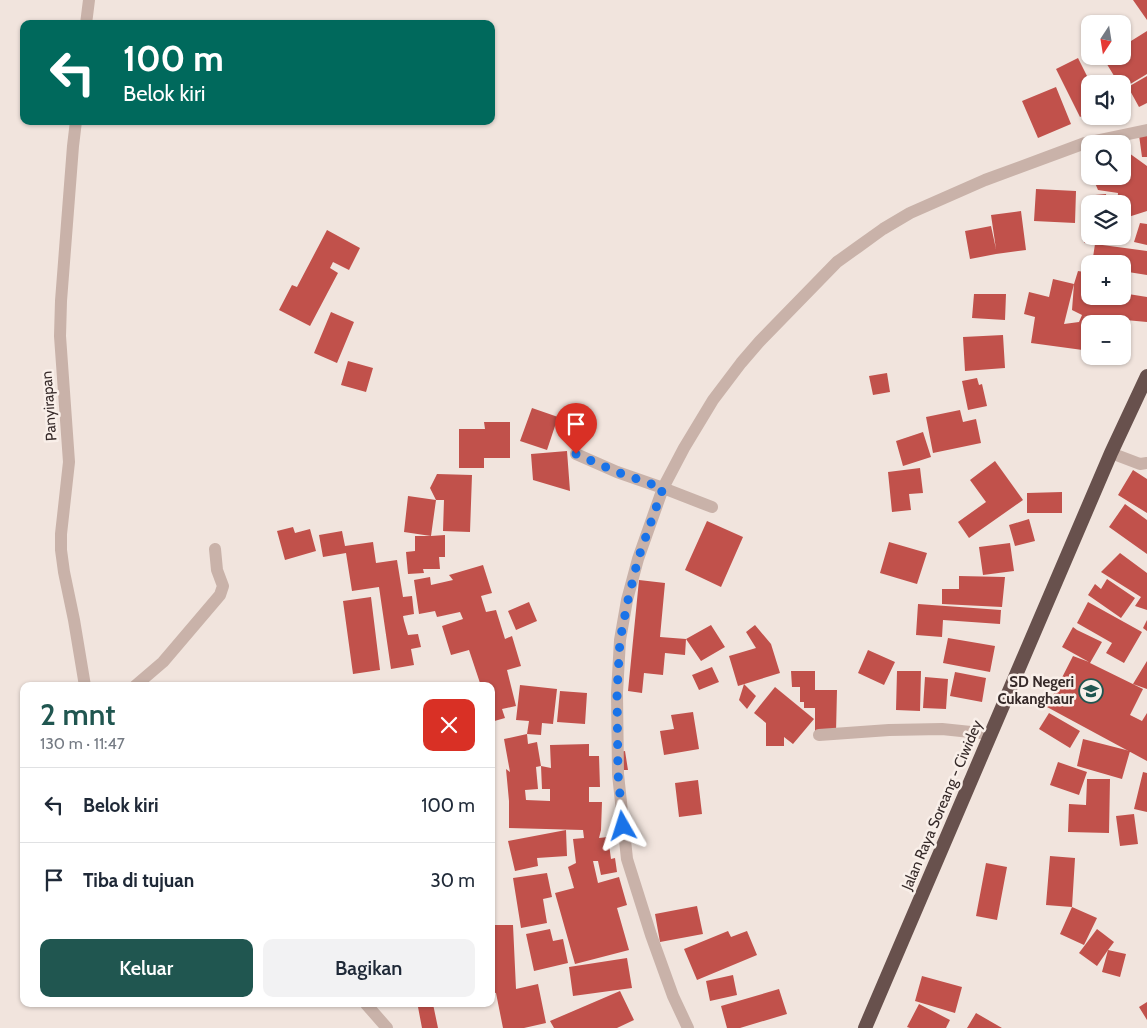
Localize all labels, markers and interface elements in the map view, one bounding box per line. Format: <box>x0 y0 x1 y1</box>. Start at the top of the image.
north arrow <box>1081 15 1131 65</box>
map controls <box>1081 15 1131 365</box>
text: 100 m <box>123 37 224 80</box>
icon: left <box>40 40 105 105</box>
button: sound <box>1081 75 1131 125</box>
text: Belok kiri <box>123 80 206 107</box>
button: search <box>1081 135 1131 185</box>
button: layers <box>1081 195 1131 245</box>
button: + <box>1081 255 1131 305</box>
button: − <box>1081 315 1131 365</box>
street label: Panyirapan <box>38 370 60 442</box>
pin <box>555 403 597 454</box>
icon: arrive <box>562 410 590 438</box>
place label: SD Negeri Cukanghaur <box>997 673 1074 708</box>
school or university icon: SD Negeri Cukanghaur <box>1078 678 1104 704</box>
text: 2 mnt <box>40 696 115 733</box>
button: close <box>423 699 475 751</box>
street label: Jalan Raya Soreang - Ciwidey <box>898 717 986 894</box>
text: 130 m · 11:47 <box>40 734 125 753</box>
icon: left <box>40 791 68 819</box>
text: Belok kiri <box>83 794 159 817</box>
text: 100 m <box>421 794 475 817</box>
position arrow <box>596 799 648 851</box>
icon: arrive <box>40 866 68 894</box>
text: Tiba di tujuan <box>83 869 194 892</box>
text: 30 m <box>431 869 475 892</box>
button: Keluar <box>40 939 253 997</box>
button: Bagikan <box>263 939 475 997</box>

